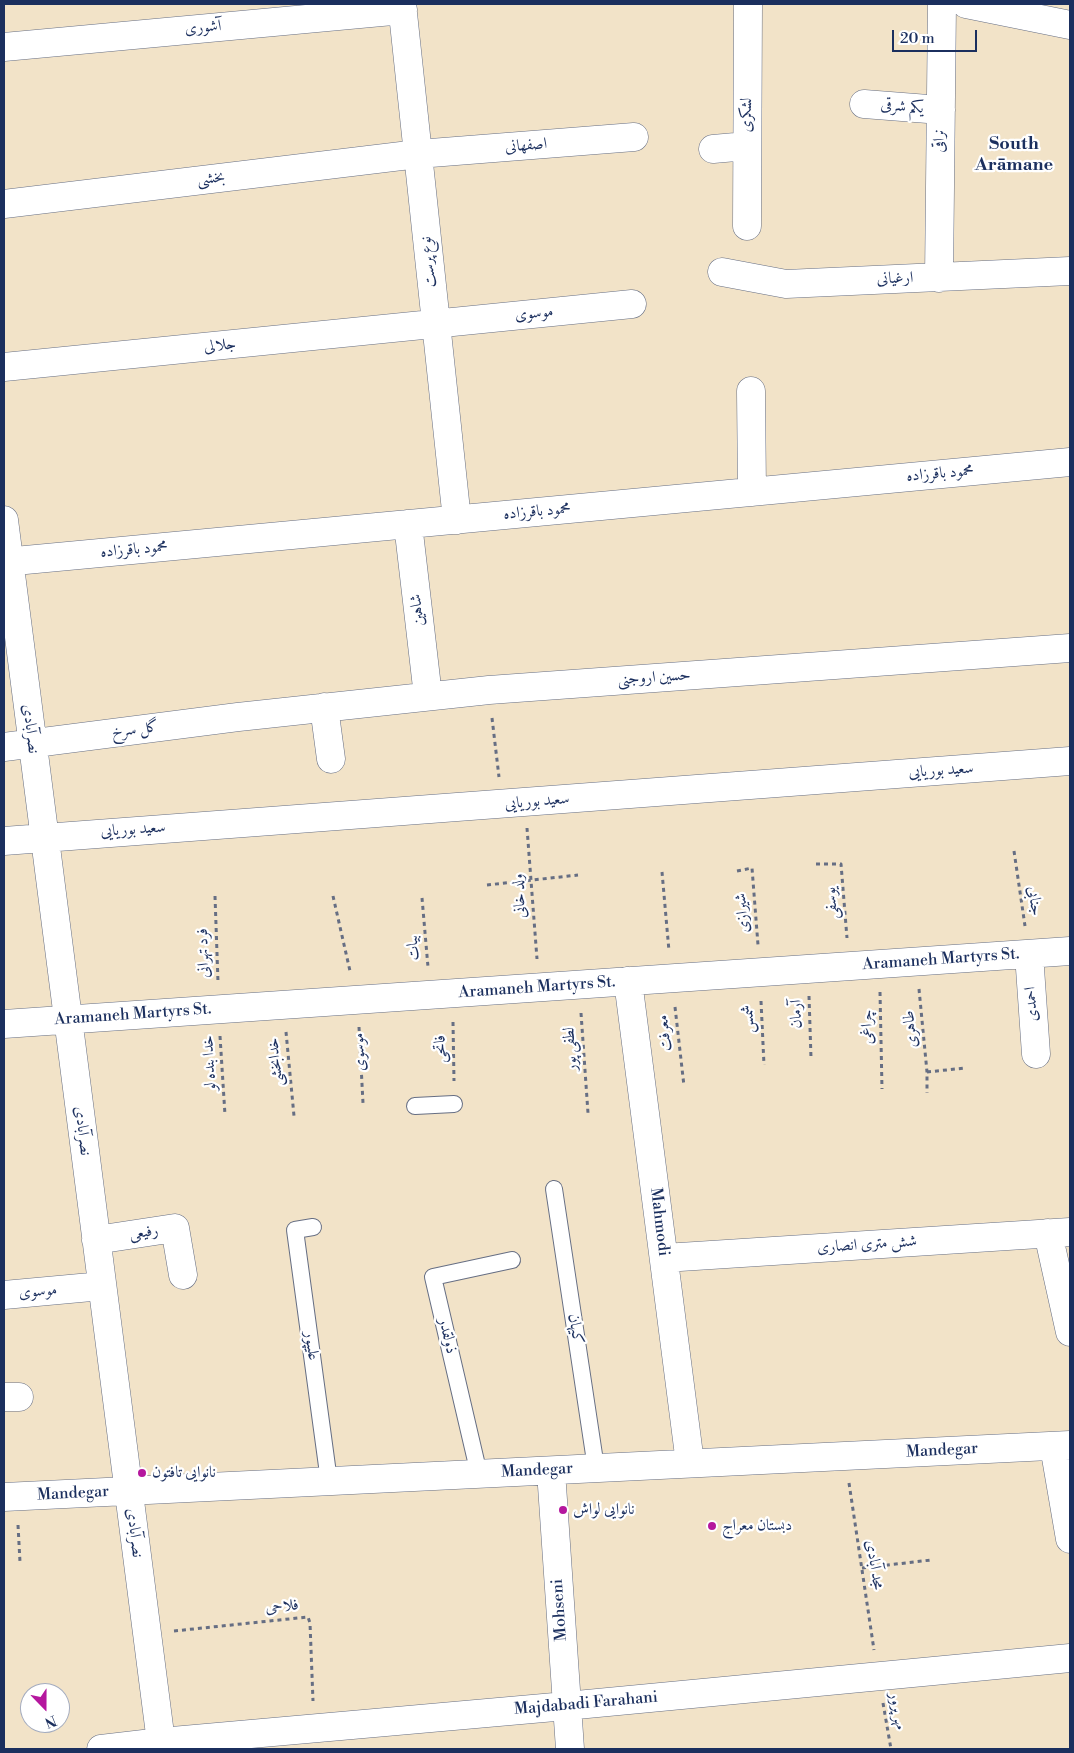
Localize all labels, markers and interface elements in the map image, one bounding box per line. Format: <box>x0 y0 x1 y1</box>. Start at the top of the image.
street label: آشوری <box>184 17 222 39</box>
scale bar <box>894 20 979 52</box>
text: 20 m <box>900 29 935 48</box>
street label: یکم شرقی <box>880 96 924 118</box>
street label: لشکری <box>737 97 757 133</box>
street label: نراقی <box>930 129 950 153</box>
district label: South Arāmane <box>975 134 1053 176</box>
street label: اصفهانی <box>504 135 548 157</box>
street label: بخشی <box>196 168 226 190</box>
street label: نوع پرست <box>417 235 441 289</box>
street label: ارغیانی <box>876 269 914 289</box>
street label: موسوی <box>514 302 554 326</box>
street label: جلالی <box>203 335 237 357</box>
street label: محمود باقرزاده <box>906 461 974 487</box>
street label: محمود باقرزاده <box>503 499 571 525</box>
street label: محمود باقرزاده <box>100 537 168 563</box>
street label: شاهین <box>407 593 429 627</box>
street label: حسین اروجنی <box>617 666 691 690</box>
street label: نصرآبادی <box>17 703 43 755</box>
street label: گل سرخ <box>110 718 160 742</box>
street label: سعید بوریایی <box>908 759 974 783</box>
street label: سعید بوریایی <box>504 790 570 814</box>
street label: سعید بوریایی <box>100 818 166 842</box>
street label: ولد خانی <box>509 873 531 919</box>
street label: جنابی <box>1022 885 1046 917</box>
street label: یوسفی <box>821 886 843 920</box>
street label: شیرازی <box>732 892 754 934</box>
street label: فرد تهرانی <box>194 928 214 978</box>
street label: بیات <box>403 935 425 961</box>
street label: Aramaneh Martyrs St. <box>862 945 1020 975</box>
street label: Aramaneh Martyrs St. <box>458 973 616 1003</box>
street label: احمدی <box>1021 986 1043 1022</box>
street label: آرمان <box>787 999 807 1029</box>
street label: Aramaneh Martyrs St. <box>54 1000 212 1030</box>
street label: شمس <box>739 1004 759 1034</box>
street label: چراغی <box>858 1009 878 1045</box>
street label: طاهری <box>899 1009 923 1049</box>
street label: معرفت <box>654 1014 676 1052</box>
street label: لطفی پور <box>560 1026 582 1072</box>
street label: موسوی <box>349 1032 371 1072</box>
street label: خدا بنده لو <box>199 1035 221 1091</box>
street label: فاتحی <box>431 1035 451 1063</box>
street label: خدابخشی <box>264 1037 288 1087</box>
street label: نصرآبادی <box>69 1105 95 1157</box>
street label: Mahmodi <box>645 1187 673 1257</box>
street label: رفیعی <box>128 1221 160 1245</box>
street label: شش متری انصاری <box>816 1232 918 1258</box>
street label: موسوی <box>18 1281 58 1303</box>
street label: کیهان <box>563 1312 587 1346</box>
street label: ذولقدر <box>434 1316 460 1356</box>
street label: علیپور <box>299 1330 323 1362</box>
street label: Mandegar <box>905 1440 979 1462</box>
street label: Mandegar <box>500 1460 574 1482</box>
place label: نانوایی تافتون <box>152 1463 216 1483</box>
marker: نانوایی تافتون <box>136 1467 148 1479</box>
street label: Mandegar <box>36 1483 110 1505</box>
place label: نانوایی لواش <box>573 1500 634 1520</box>
marker: نانوایی لواش <box>557 1504 569 1516</box>
street label: نصرآبادی <box>121 1507 147 1559</box>
place label: دبستان معراج <box>722 1516 792 1536</box>
marker: دبستان معراج <box>706 1520 718 1532</box>
street label: مجد آبادی <box>861 1539 887 1591</box>
street label: Mohseni <box>548 1578 572 1642</box>
street label: فلاحی <box>265 1596 299 1618</box>
north arrow <box>20 1683 70 1733</box>
street label: Majdabadi Farahani <box>513 1688 659 1720</box>
street label: مهر پرور <box>884 1691 910 1731</box>
text: N <box>42 1711 59 1731</box>

